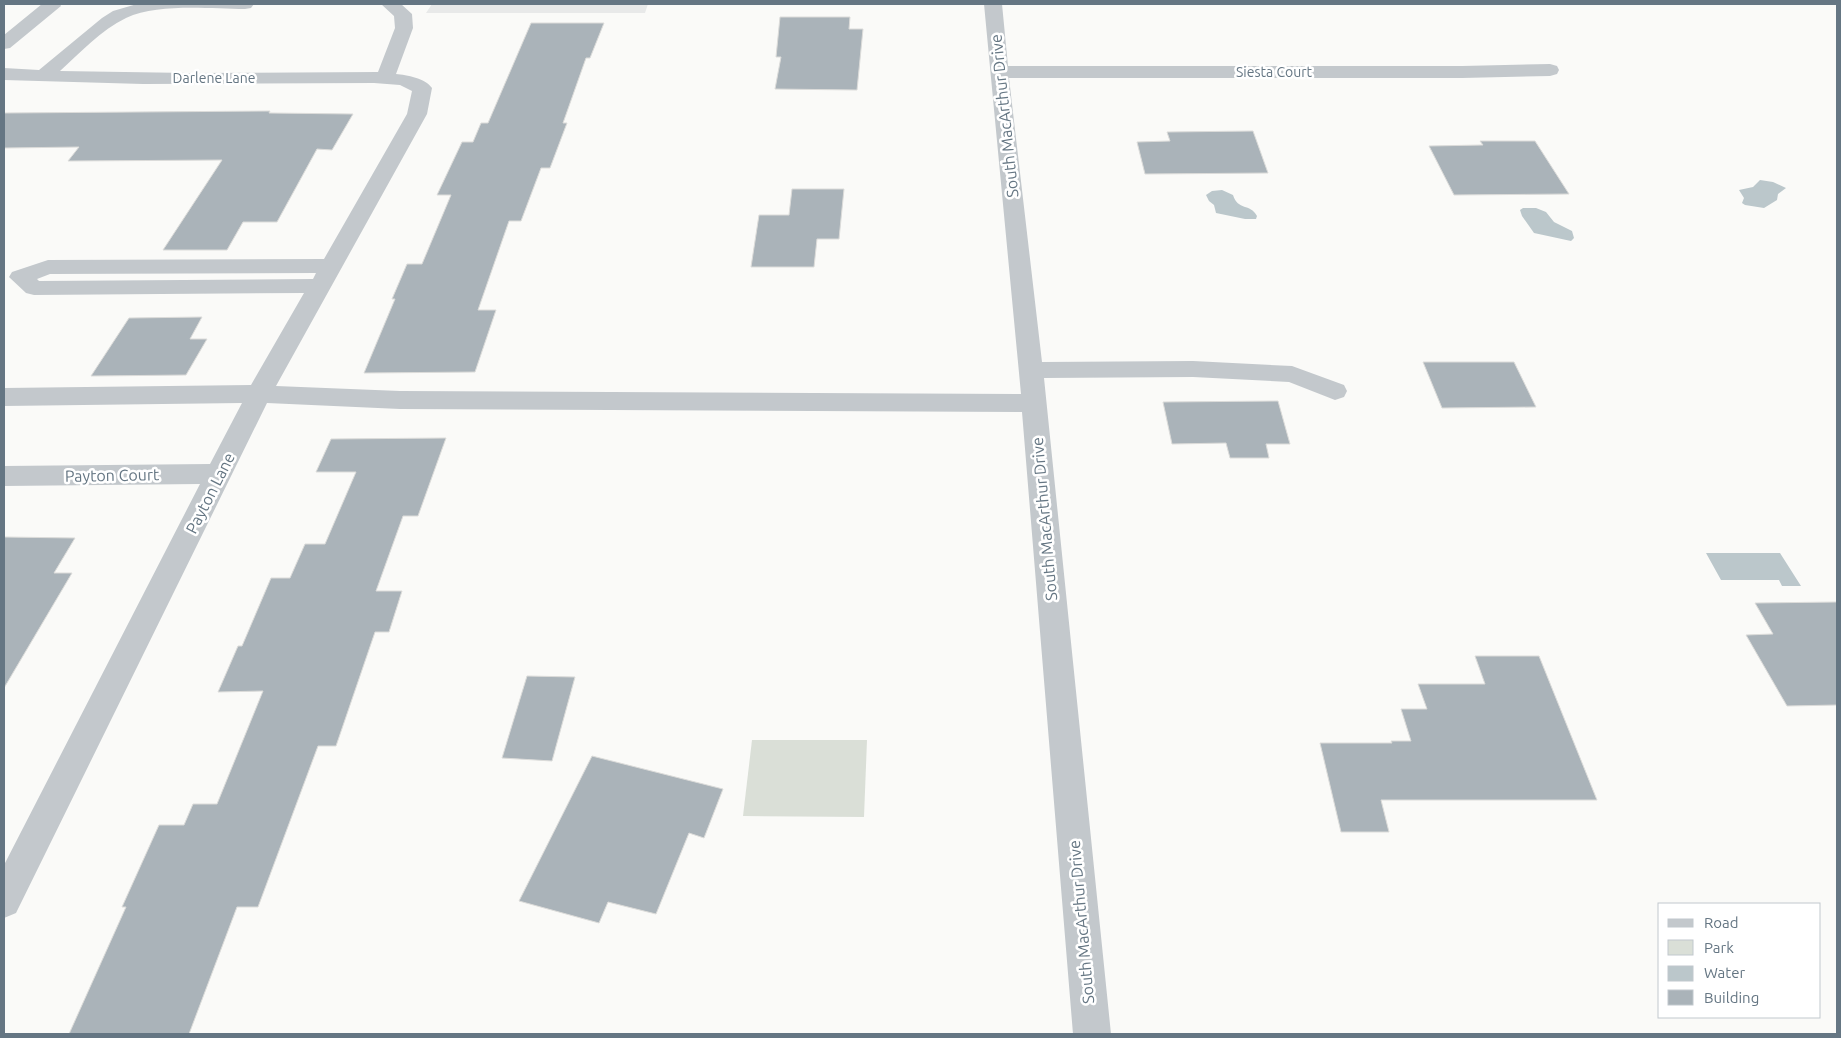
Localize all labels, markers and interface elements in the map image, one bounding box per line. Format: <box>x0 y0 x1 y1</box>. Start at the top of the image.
street label: South MacArthur Drive <box>986 33 1022 199</box>
street label: Siesta Court <box>1236 64 1312 80</box>
street label: Darlene Lane <box>173 70 255 86</box>
street label: South MacArthur Drive <box>1028 436 1060 602</box>
street label: Payton Lane <box>182 450 238 536</box>
street label: Payton Court <box>65 465 160 485</box>
street label: South MacArthur Drive <box>1065 839 1097 1005</box>
legend <box>1658 903 1821 1018</box>
text: Road <box>1704 914 1739 931</box>
text: Park <box>1704 939 1734 956</box>
text: Water <box>1704 964 1745 981</box>
text: Building <box>1704 989 1759 1006</box>

